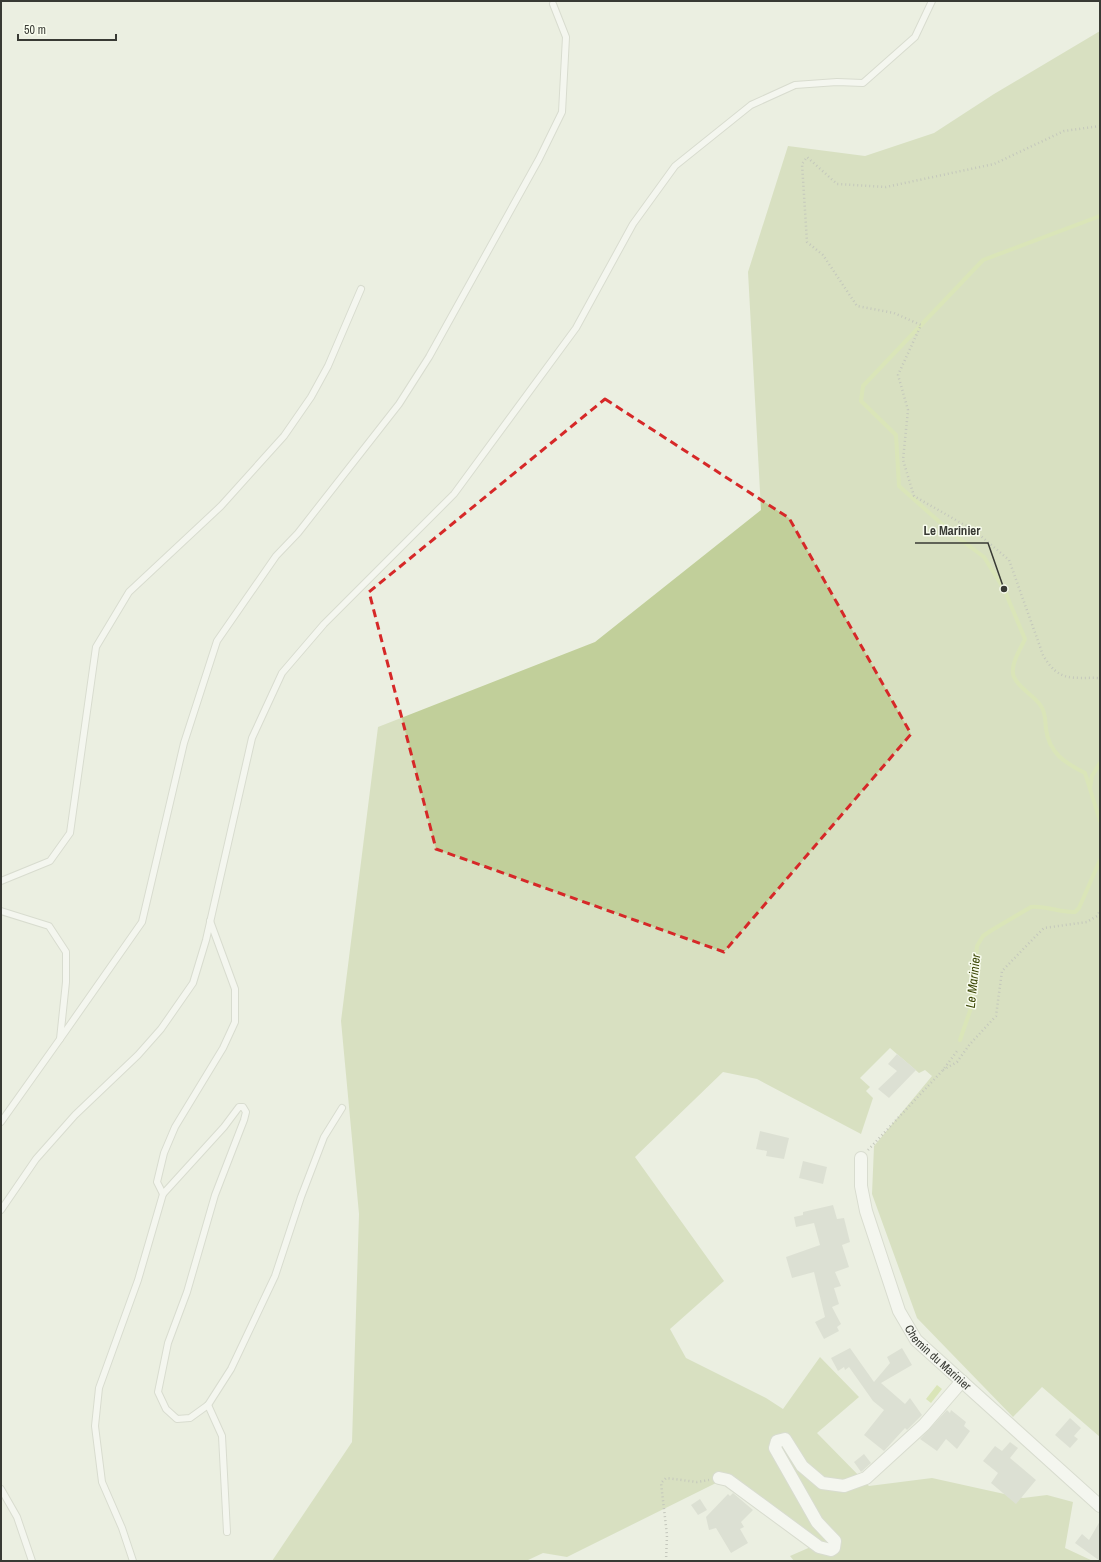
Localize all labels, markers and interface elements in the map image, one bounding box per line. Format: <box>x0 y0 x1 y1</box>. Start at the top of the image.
scale bar <box>18 16 116 42</box>
text: 50 m <box>24 22 46 38</box>
callout: Le Marinier <box>915 518 988 543</box>
text: Le Marinier <box>924 522 981 539</box>
water label: Le Marinier <box>962 953 984 1009</box>
street label: Chemin du Marinier <box>901 1322 975 1394</box>

